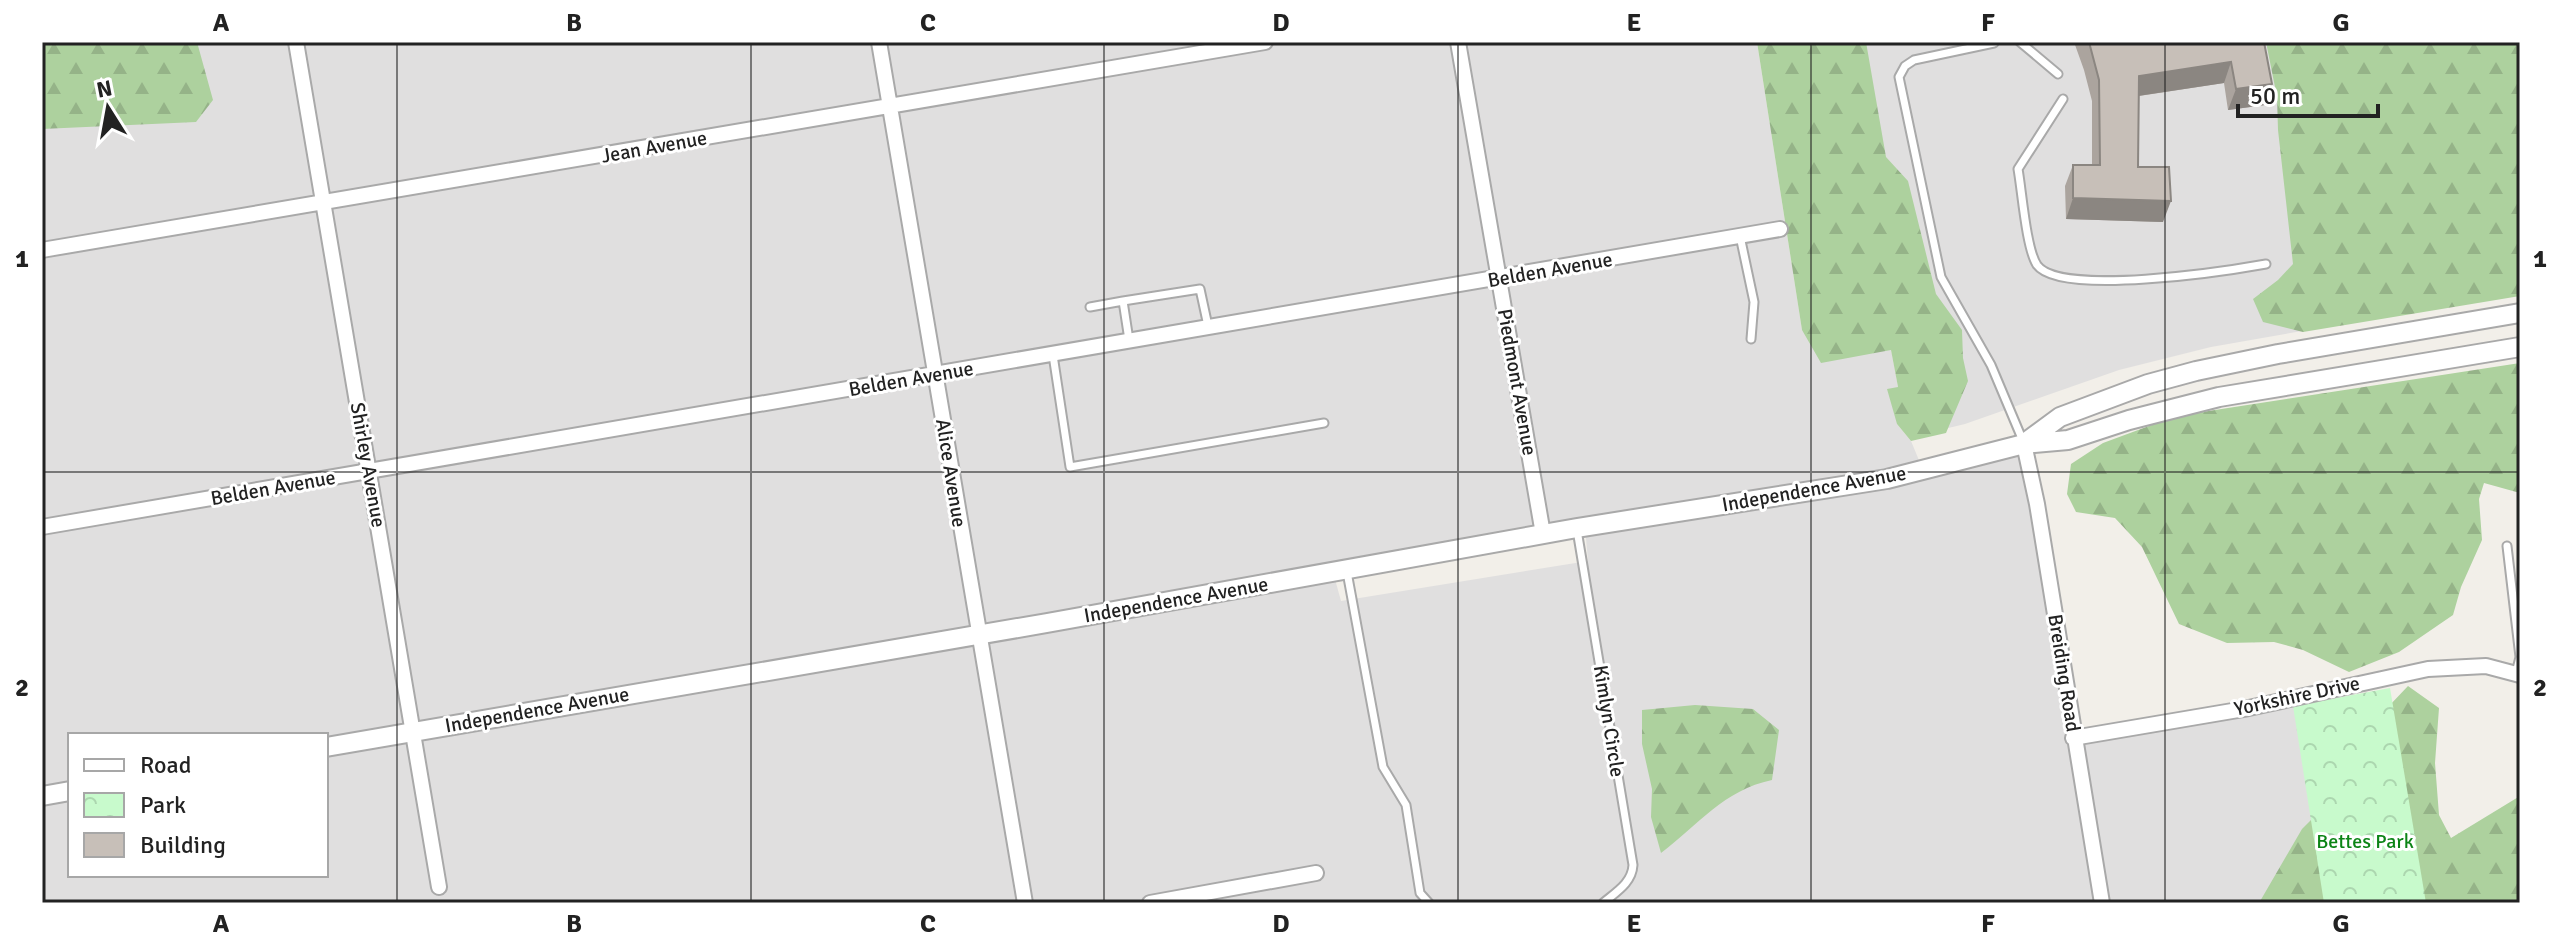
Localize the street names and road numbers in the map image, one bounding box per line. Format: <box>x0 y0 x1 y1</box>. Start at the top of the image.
street label: Jean Avenue <box>599 125 709 169</box>
street label: Belden Avenue <box>1486 247 1614 293</box>
street label: Piedmont Avenue <box>1492 307 1542 457</box>
street label: Belden Avenue <box>847 356 975 402</box>
street label: Shirley Avenue <box>345 401 391 529</box>
street label: Alice Avenue <box>930 417 972 529</box>
street label: Independence Avenue <box>1720 460 1908 518</box>
street label: Belden Avenue <box>209 465 337 511</box>
street label: Independence Avenue <box>1082 571 1270 629</box>
street label: Breiding Road <box>2042 612 2086 734</box>
street label: Kimlyn Circle <box>1588 663 1630 779</box>
street label: Yorkshire Drive <box>2232 670 2362 722</box>
street label: Independence Avenue <box>443 681 631 739</box>

